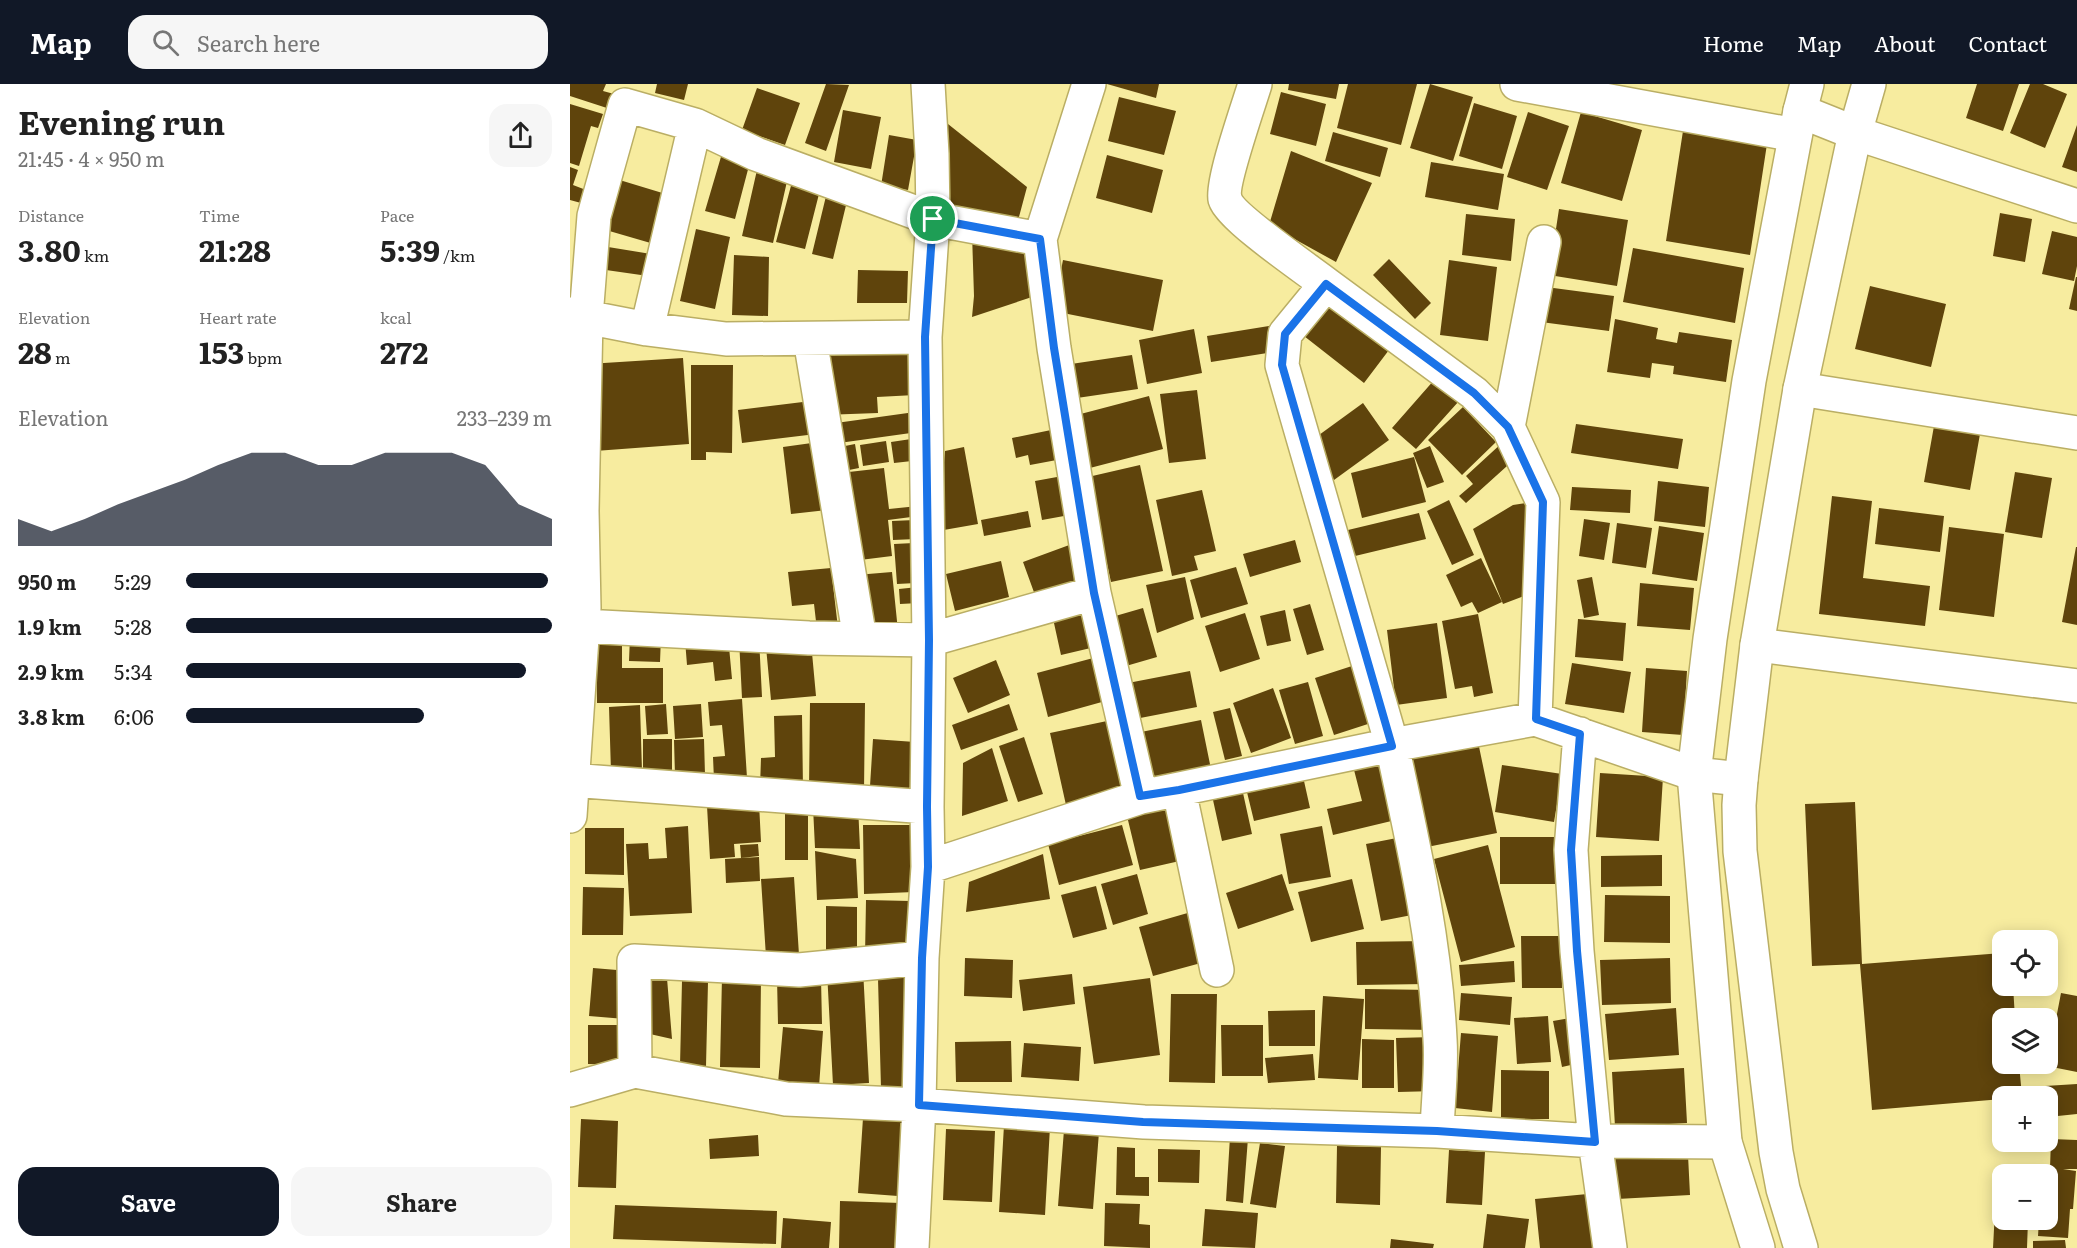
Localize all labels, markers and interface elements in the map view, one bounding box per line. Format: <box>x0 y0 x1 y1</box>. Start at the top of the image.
search box <box>128 15 548 69</box>
text: Map <box>30 21 92 63</box>
icon: search <box>149 26 182 59</box>
text: Search here <box>197 26 320 59</box>
text: Home <box>1703 27 1764 58</box>
text: Map <box>1797 27 1841 58</box>
text: About <box>1874 27 1936 58</box>
text: Contact <box>1969 27 2047 58</box>
text: Evening run <box>18 96 225 145</box>
button: share <box>489 104 552 167</box>
text: 21:45 · 4 × 950 m <box>18 143 165 173</box>
pin <box>907 193 958 244</box>
icon: arrive <box>916 202 949 235</box>
text: Distance <box>18 203 84 227</box>
text: Time <box>199 203 240 227</box>
text: Pace <box>380 203 414 227</box>
text: 3.80 <box>18 227 81 271</box>
text: 21:28 <box>199 227 271 271</box>
text: 5:39 <box>380 227 440 271</box>
text: km <box>81 243 109 267</box>
text: /km <box>440 243 475 267</box>
text: Elevation <box>18 305 90 329</box>
text: Heart rate <box>199 305 277 329</box>
text: kcal <box>380 305 412 329</box>
text: 28 <box>18 329 52 373</box>
text: 153 <box>199 329 244 373</box>
text: 272 <box>380 329 428 373</box>
text: m <box>52 345 71 369</box>
text: bpm <box>244 345 282 369</box>
text: Elevation <box>18 402 108 432</box>
text: 233–239 m <box>457 402 552 432</box>
text: 950 m <box>18 566 77 596</box>
text: 5:29 <box>114 566 151 596</box>
text: 1.9 km <box>18 611 82 641</box>
text: 5:28 <box>114 611 152 641</box>
text: 2.9 km <box>18 656 84 686</box>
text: 5:34 <box>114 656 152 686</box>
text: 3.8 km <box>18 701 85 731</box>
text: 6:06 <box>114 701 154 731</box>
map controls <box>1992 930 2058 1230</box>
button: locate <box>1992 930 2058 996</box>
button: layers <box>1992 1008 2058 1074</box>
button: + <box>1992 1086 2058 1152</box>
button: − <box>1992 1164 2058 1230</box>
button: Save <box>18 1167 279 1236</box>
button: Share <box>291 1167 552 1236</box>

